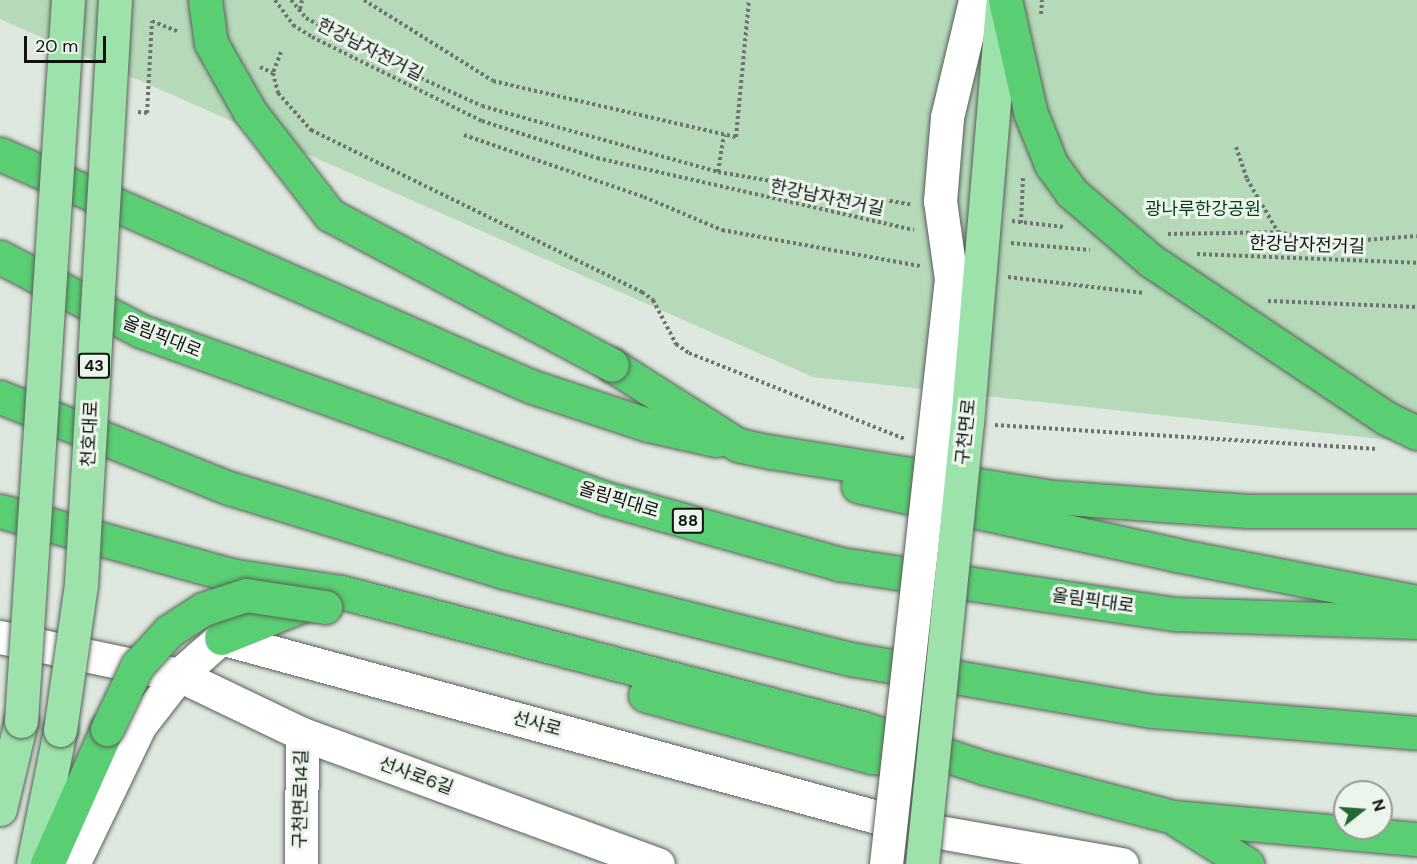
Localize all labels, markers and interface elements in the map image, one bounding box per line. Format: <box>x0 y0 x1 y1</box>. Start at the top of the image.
street label: 한강남자전거길 <box>313 14 427 86</box>
scale bar <box>27 24 110 62</box>
text: 20 m <box>35 34 78 58</box>
street label: 한강남자전거길 <box>768 175 886 221</box>
park label: 광나루한강공원 <box>1145 198 1261 220</box>
street label: 한강남자전거길 <box>1249 232 1365 258</box>
street label: 올림픽대로 <box>120 311 204 363</box>
road number: 43 <box>78 353 110 379</box>
street label: 구천면로 <box>952 398 980 466</box>
street label: 천호대로 <box>77 400 103 468</box>
street label: 올림픽대로 <box>576 478 662 522</box>
road number: 88 <box>672 508 704 534</box>
street label: 올림픽대로 <box>1050 585 1136 617</box>
street label: 선사로 <box>510 707 564 741</box>
street label: 구천면로14길 <box>289 749 313 849</box>
street label: 선사로6길 <box>376 753 456 799</box>
north arrow <box>1333 780 1393 840</box>
text: N <box>1367 797 1391 814</box>

